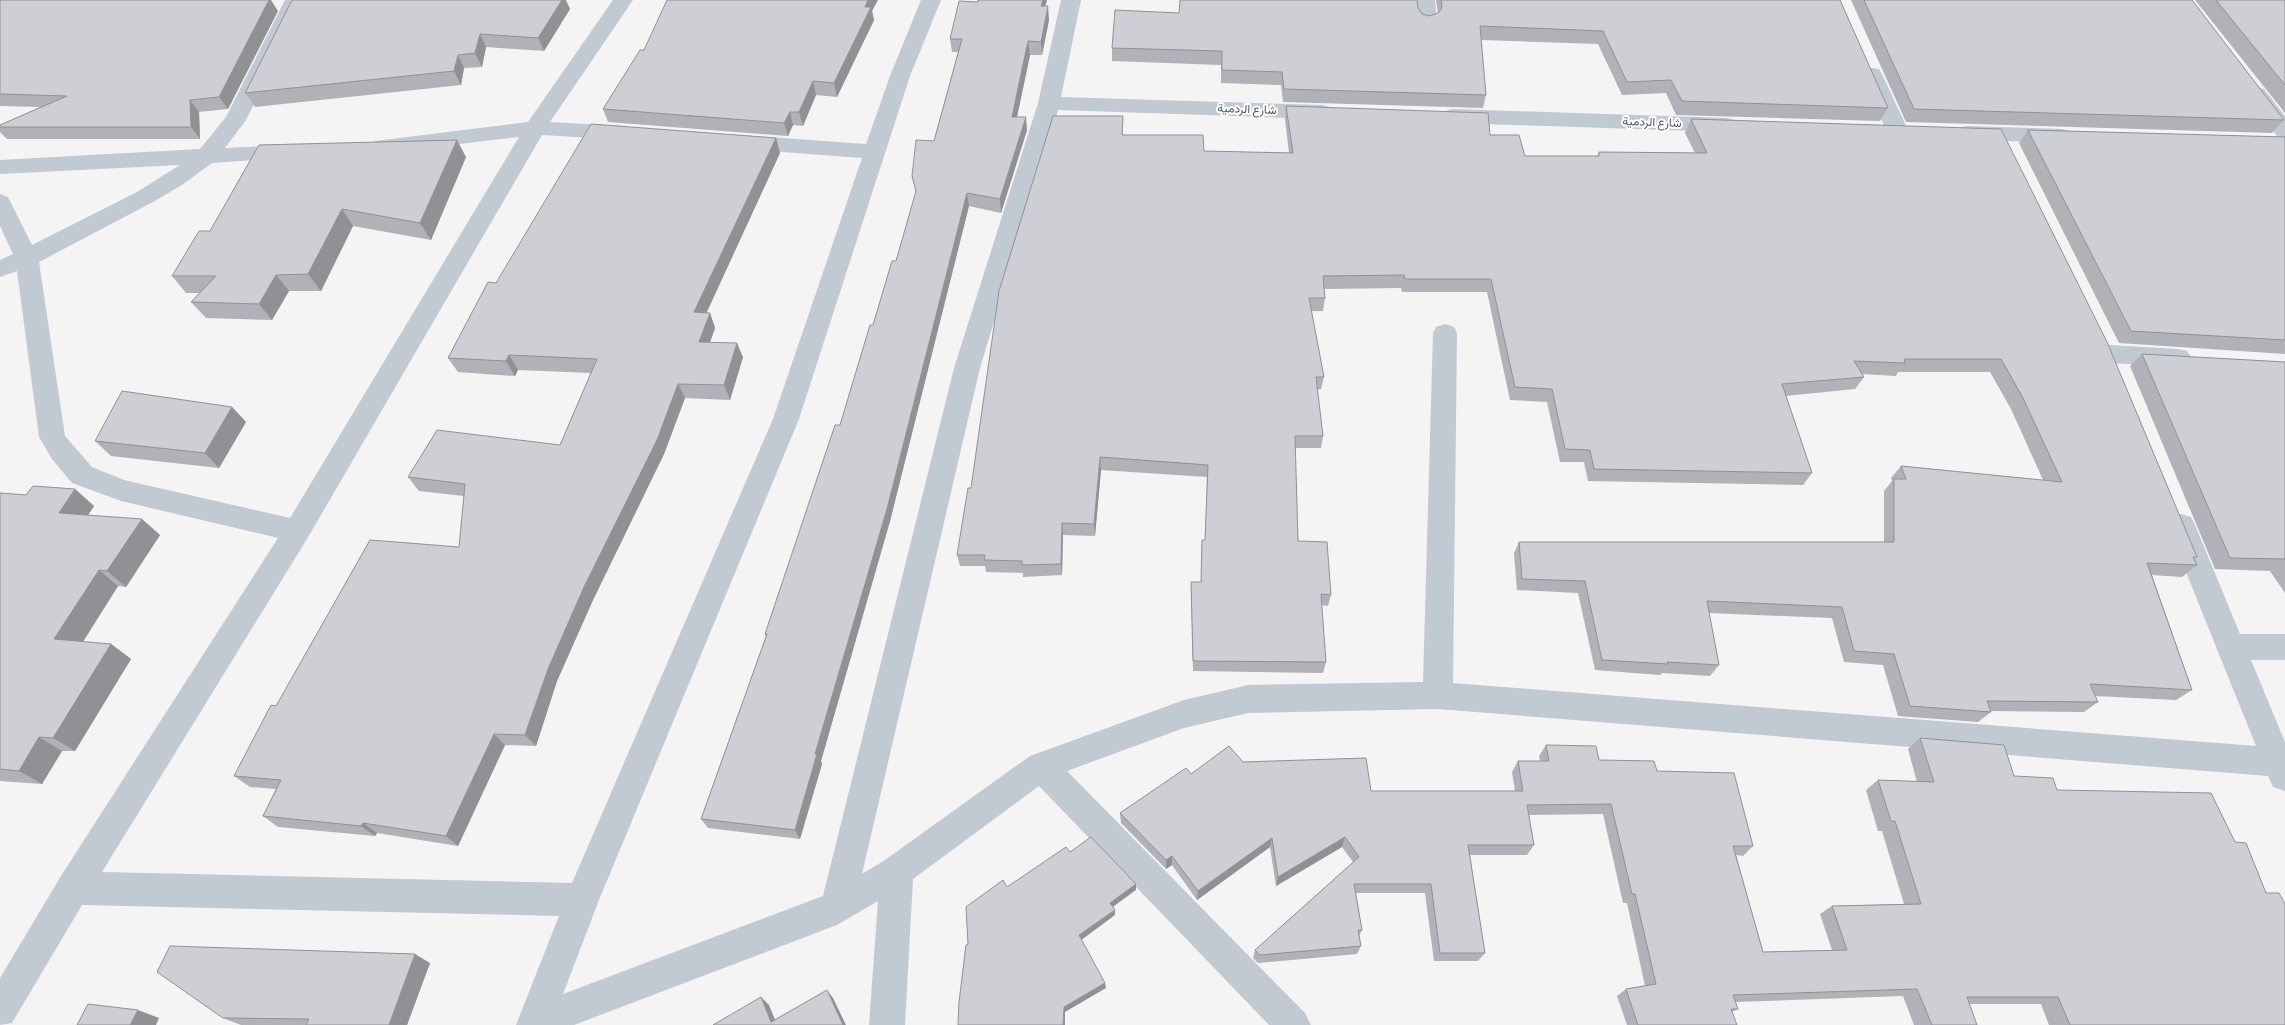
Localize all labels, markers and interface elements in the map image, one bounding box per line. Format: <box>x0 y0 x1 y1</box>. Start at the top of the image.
street label: شارع الردمية <box>1217 100 1277 119</box>
street label: شارع الردمية <box>1622 113 1682 132</box>

